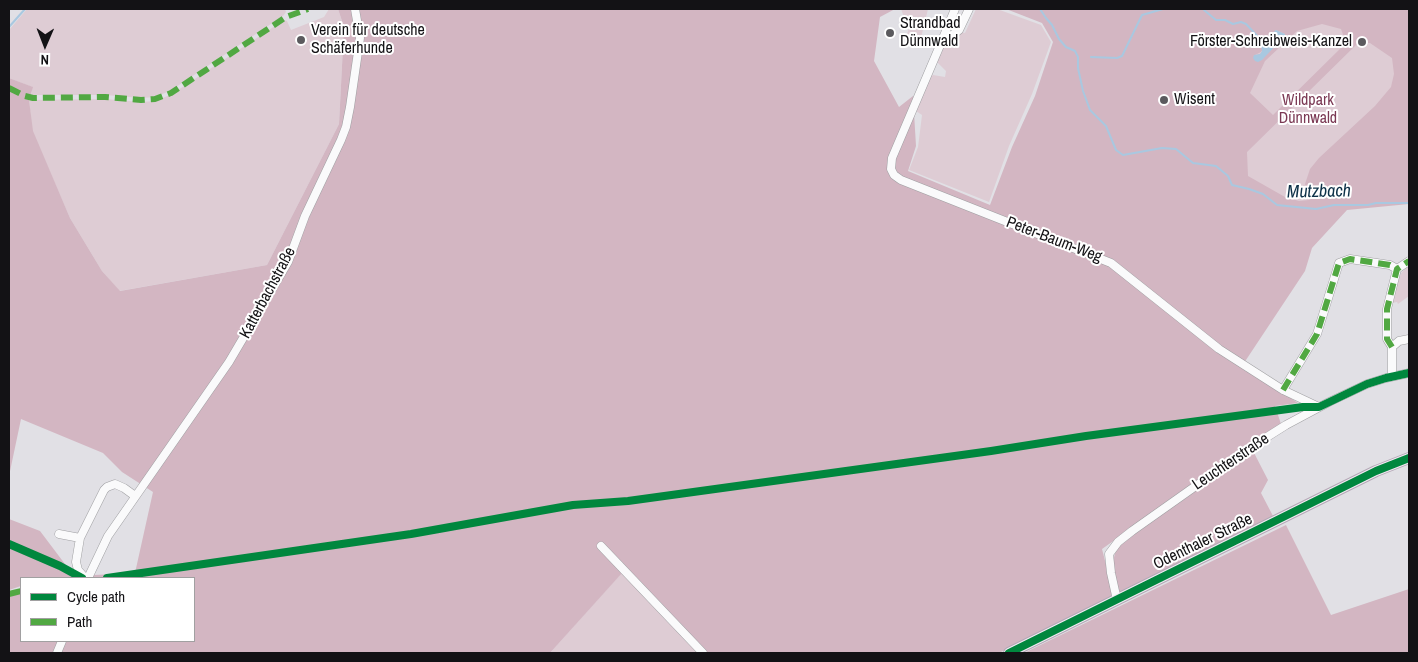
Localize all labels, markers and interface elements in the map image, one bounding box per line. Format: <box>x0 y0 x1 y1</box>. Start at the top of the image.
place label: Strandbad Dünnwald <box>900 14 961 52</box>
north arrow <box>20 20 70 70</box>
place label: Verein für deutsche Schäferhunde <box>311 21 425 59</box>
marker: Strandbad Dünnwald <box>884 27 896 39</box>
place label: Förster-Schreibweis-Kanzel <box>1190 32 1352 52</box>
marker: Verein für deutsche Schäferhunde <box>295 34 307 46</box>
marker: Förster-Schreibweis-Kanzel <box>1356 36 1368 48</box>
text: N <box>40 51 49 69</box>
place label: Wisent <box>1174 90 1215 110</box>
park label: Wildpark Dünnwald <box>1279 91 1337 129</box>
marker: Wisent <box>1158 94 1170 106</box>
water label: Mutzbach <box>1287 181 1351 203</box>
street label: Peter-Baum-Weg <box>1003 213 1105 267</box>
street label: Katterbachstraße <box>236 244 300 342</box>
street label: Leuchterstraße <box>1189 429 1273 495</box>
street label: Odenthaler Straße <box>1150 510 1256 574</box>
legend <box>20 577 195 642</box>
text: Cycle path <box>67 586 125 607</box>
text: Path <box>67 611 92 632</box>

